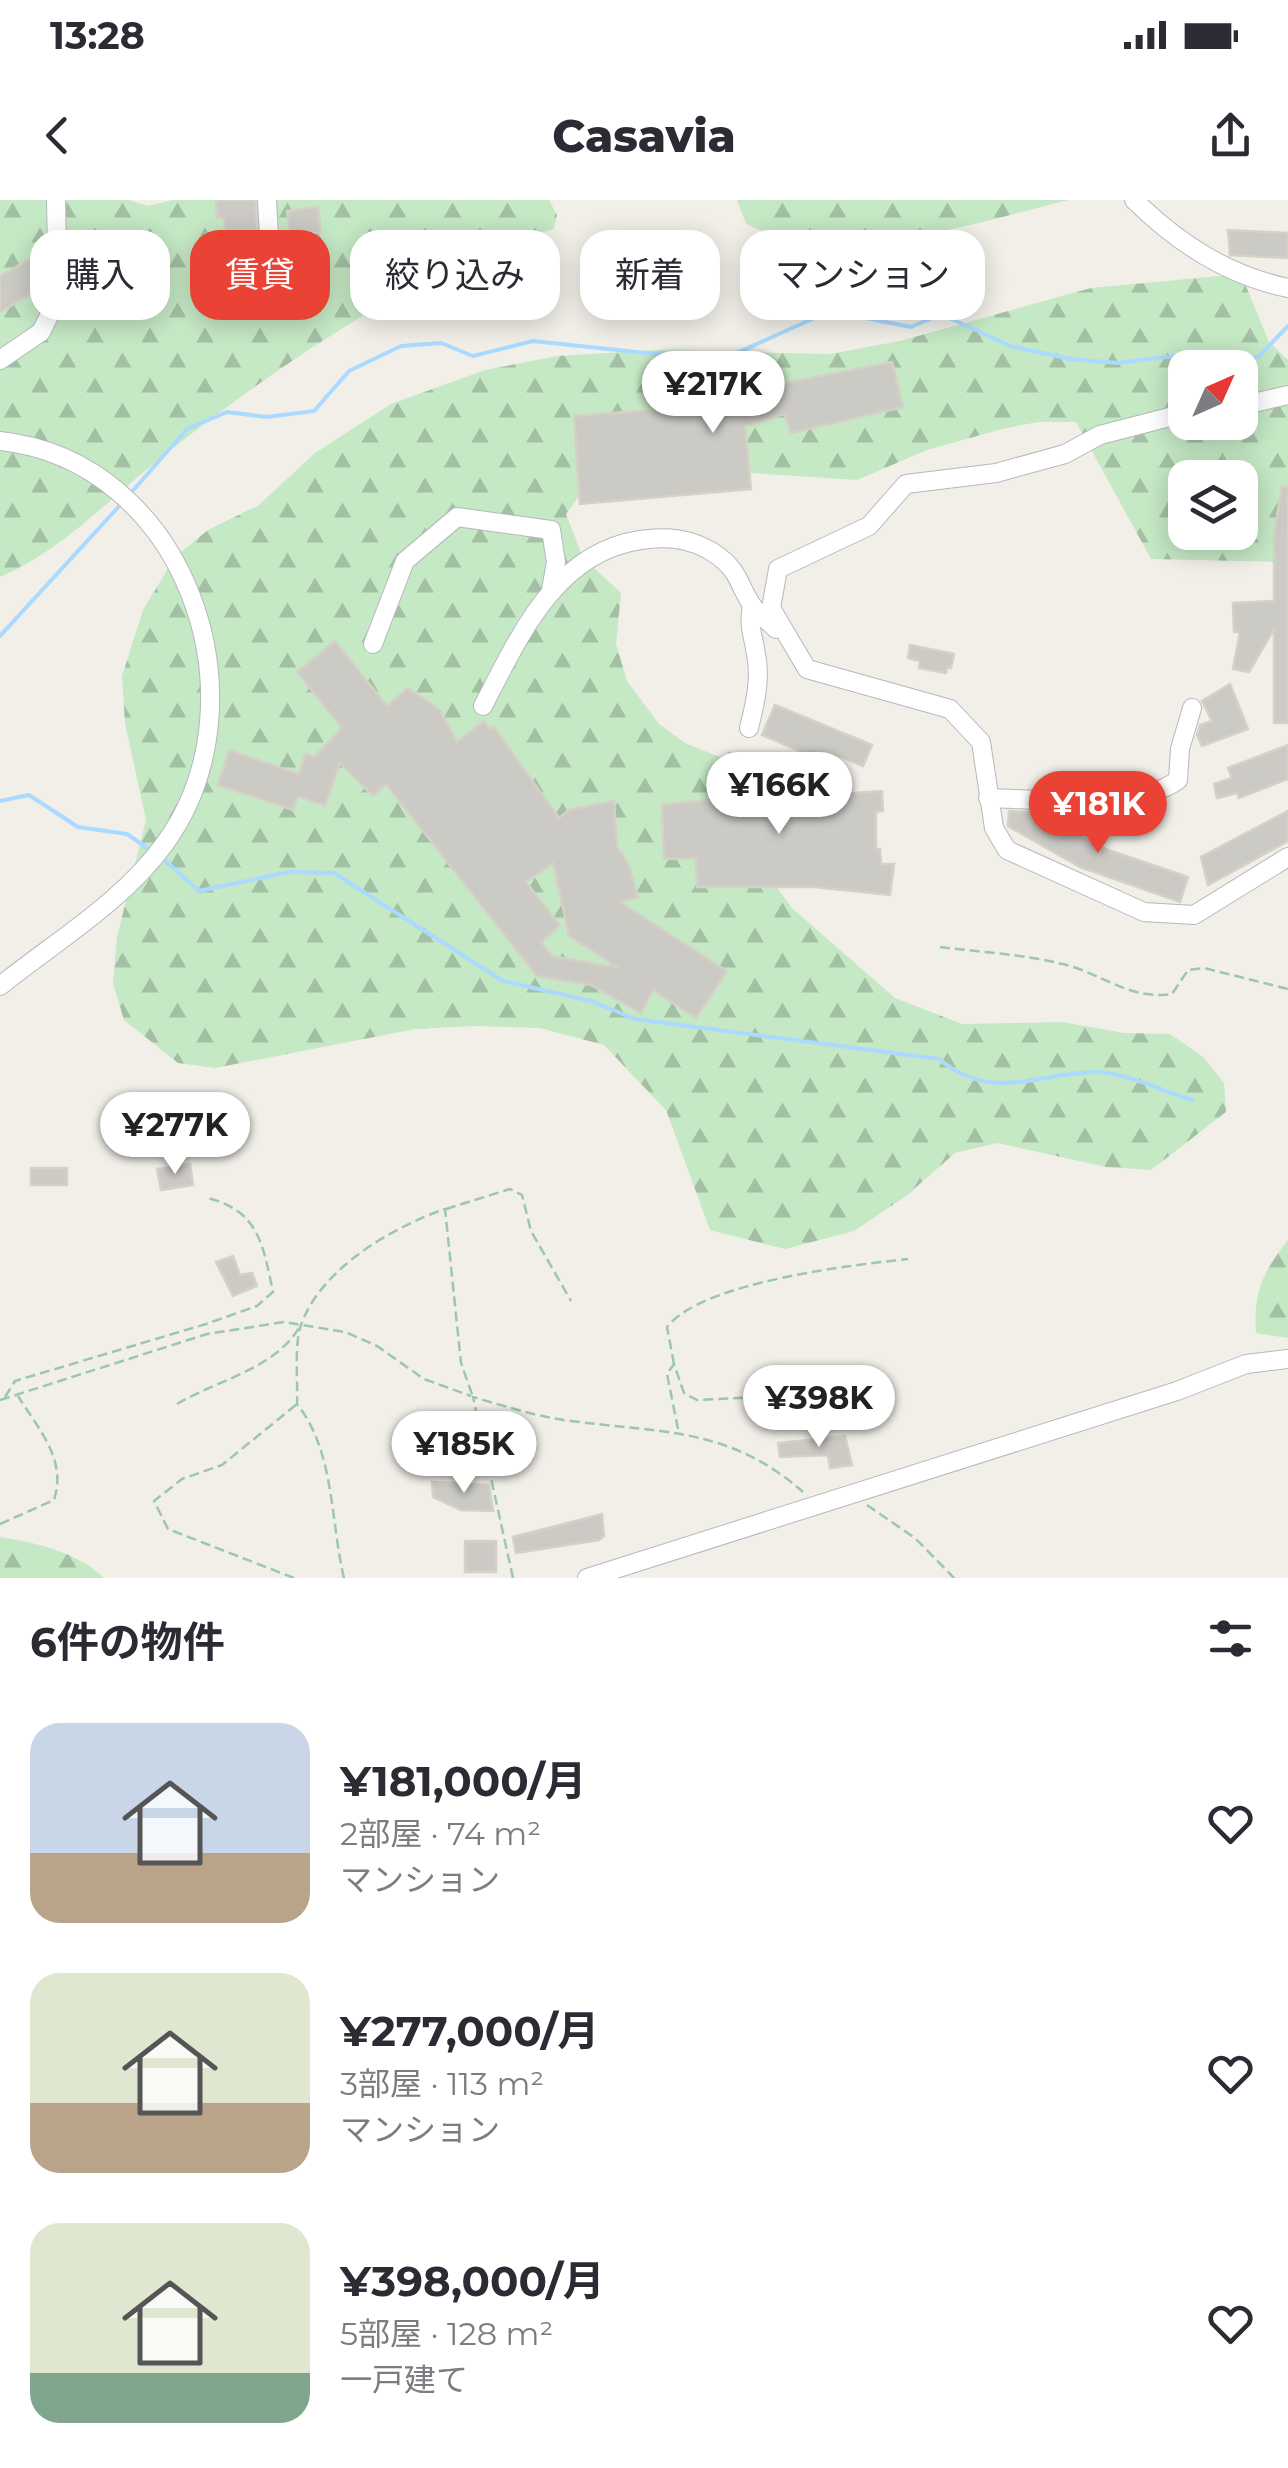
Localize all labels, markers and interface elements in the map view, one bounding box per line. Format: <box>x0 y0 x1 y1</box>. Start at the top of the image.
text: 13:28 <box>50 12 145 59</box>
icon: back <box>30 108 85 163</box>
text: Casavia <box>552 108 736 163</box>
icon: share <box>1203 108 1258 163</box>
chip: 購入 <box>30 230 170 320</box>
chip: 賃貸 <box>190 230 330 320</box>
chip: 絞り込み <box>350 230 560 320</box>
chip: 新着 <box>580 230 720 320</box>
chip: マンション <box>740 230 985 320</box>
north arrow <box>1168 350 1258 440</box>
map controls <box>1168 350 1258 550</box>
pin: ¥217K <box>643 351 783 436</box>
text: ¥217K <box>664 364 762 403</box>
button: layers <box>1168 460 1258 550</box>
pin: ¥166K <box>709 752 849 837</box>
text: ¥166K <box>728 765 830 804</box>
pin: ¥181K <box>1028 771 1168 856</box>
text: ¥181K <box>1051 784 1145 823</box>
pin: ¥277K <box>105 1092 245 1177</box>
text: ¥277K <box>122 1105 228 1144</box>
pin: ¥398K <box>749 1365 889 1450</box>
text: ¥398K <box>765 1378 873 1417</box>
pin: ¥185K <box>394 1411 534 1496</box>
text: ¥185K <box>414 1424 514 1463</box>
icon: filters <box>1203 1611 1258 1666</box>
text: 6件の物件 <box>30 1616 225 1668</box>
text: ¥181,000/月 <box>340 1755 586 1807</box>
icon: home <box>110 1763 230 1883</box>
icon: heart <box>1203 1796 1258 1851</box>
text: 2部屋 · 74 m² <box>340 1814 541 1853</box>
text: マンション <box>340 1860 500 1899</box>
text: ¥277,000/月 <box>340 2005 599 2057</box>
icon: home <box>110 2013 230 2133</box>
icon: heart <box>1203 2046 1258 2101</box>
text: 3部屋 · 113 m² <box>340 2064 544 2103</box>
text: マンション <box>340 2110 500 2149</box>
text: ¥398,000/月 <box>340 2255 605 2307</box>
icon: home <box>110 2263 230 2383</box>
icon: heart <box>1203 2296 1258 2351</box>
text: 5部屋 · 128 m² <box>340 2314 553 2353</box>
text: 一戸建て <box>340 2360 468 2399</box>

